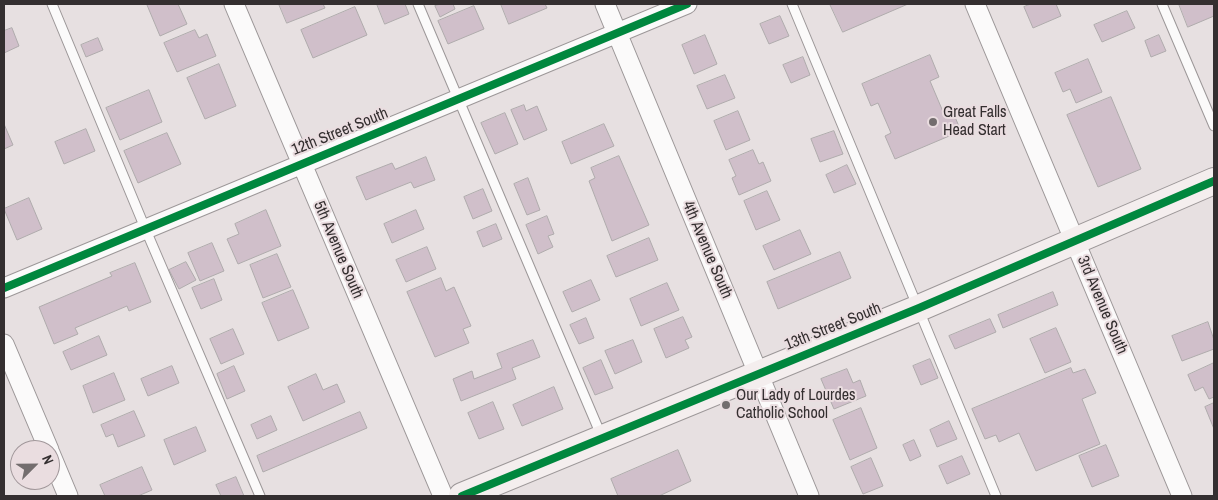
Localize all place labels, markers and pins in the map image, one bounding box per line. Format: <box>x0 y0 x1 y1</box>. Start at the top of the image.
place label: Great Falls Head Start <box>943 103 1007 141</box>
marker: Great Falls Head Start <box>927 116 939 128</box>
place label: Our Lady of Lourdes Catholic School <box>736 386 856 424</box>
marker: Our Lady of Lourdes Catholic School <box>720 399 732 411</box>

